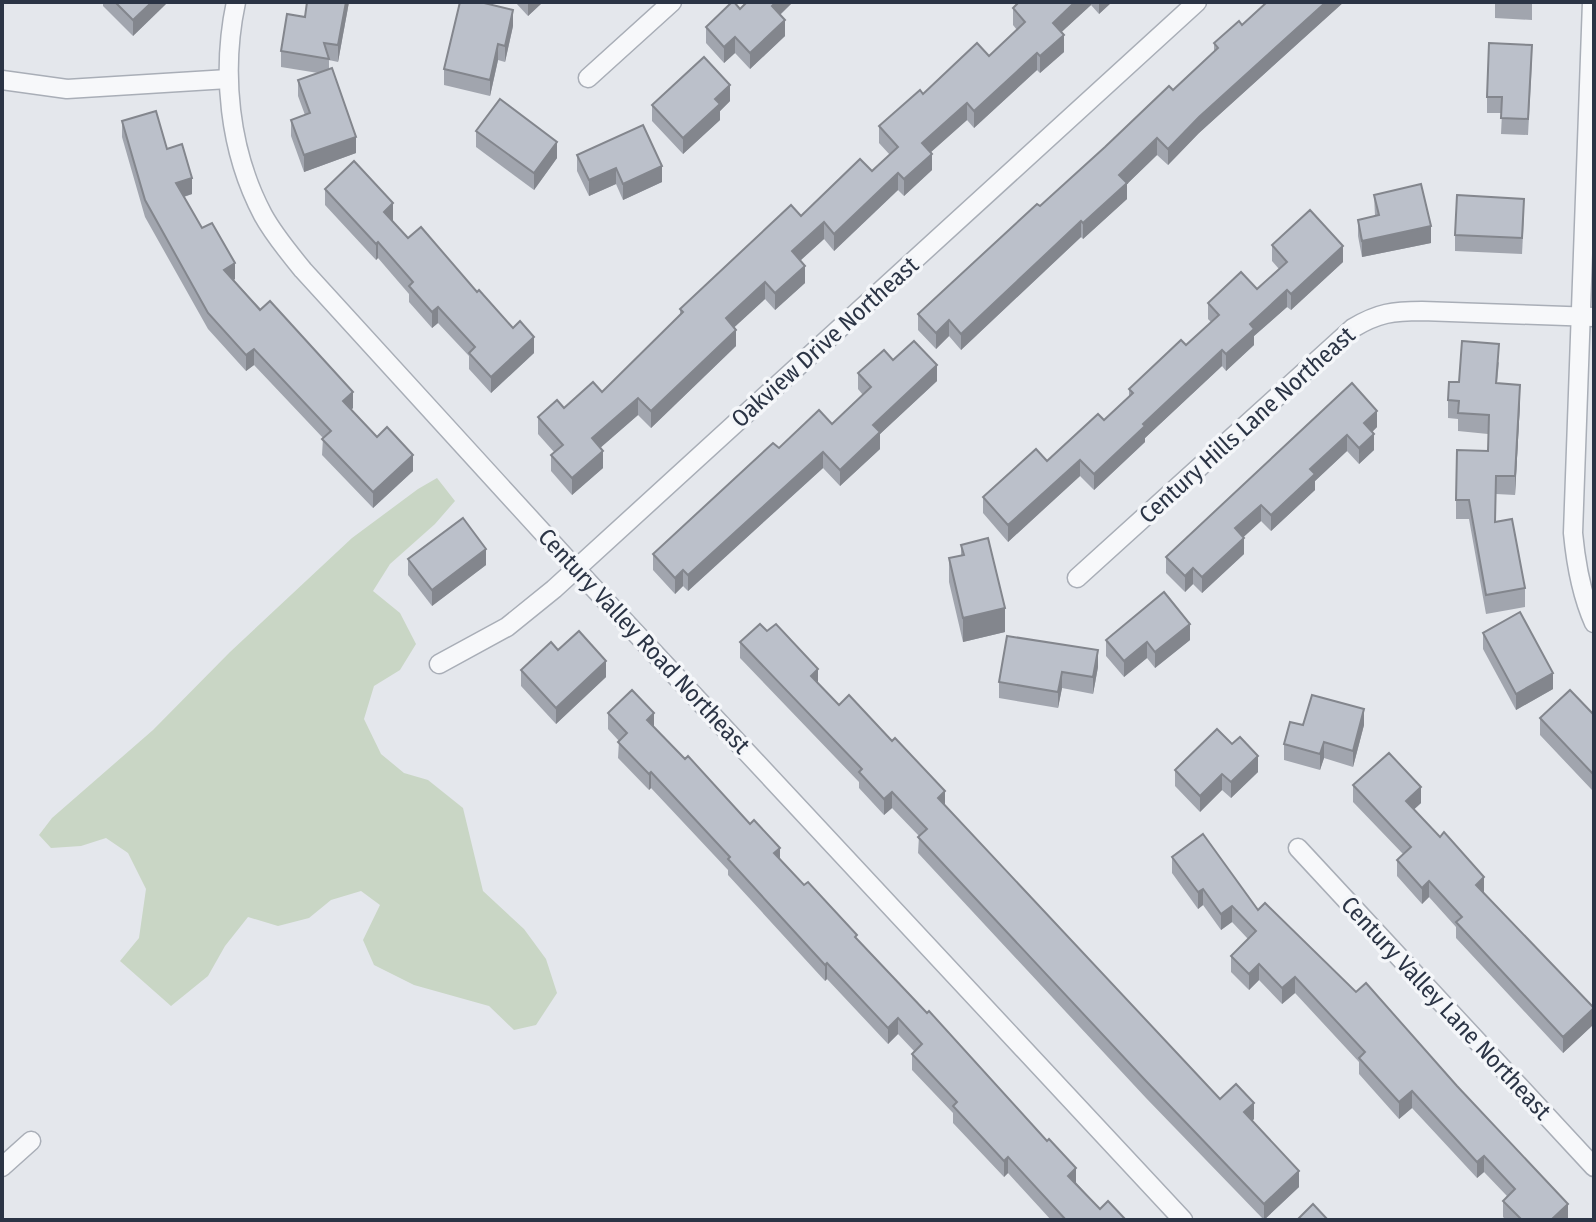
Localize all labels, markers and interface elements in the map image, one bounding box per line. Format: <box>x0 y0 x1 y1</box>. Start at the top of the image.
street label: Oakview Drive Northeast <box>726 251 924 433</box>
street label: Century Hills Lane Northeast <box>1133 321 1361 529</box>
street label: Century Valley Road Northeast <box>532 523 756 759</box>
street label: Century Valley Lane Northeast <box>1335 891 1557 1125</box>

